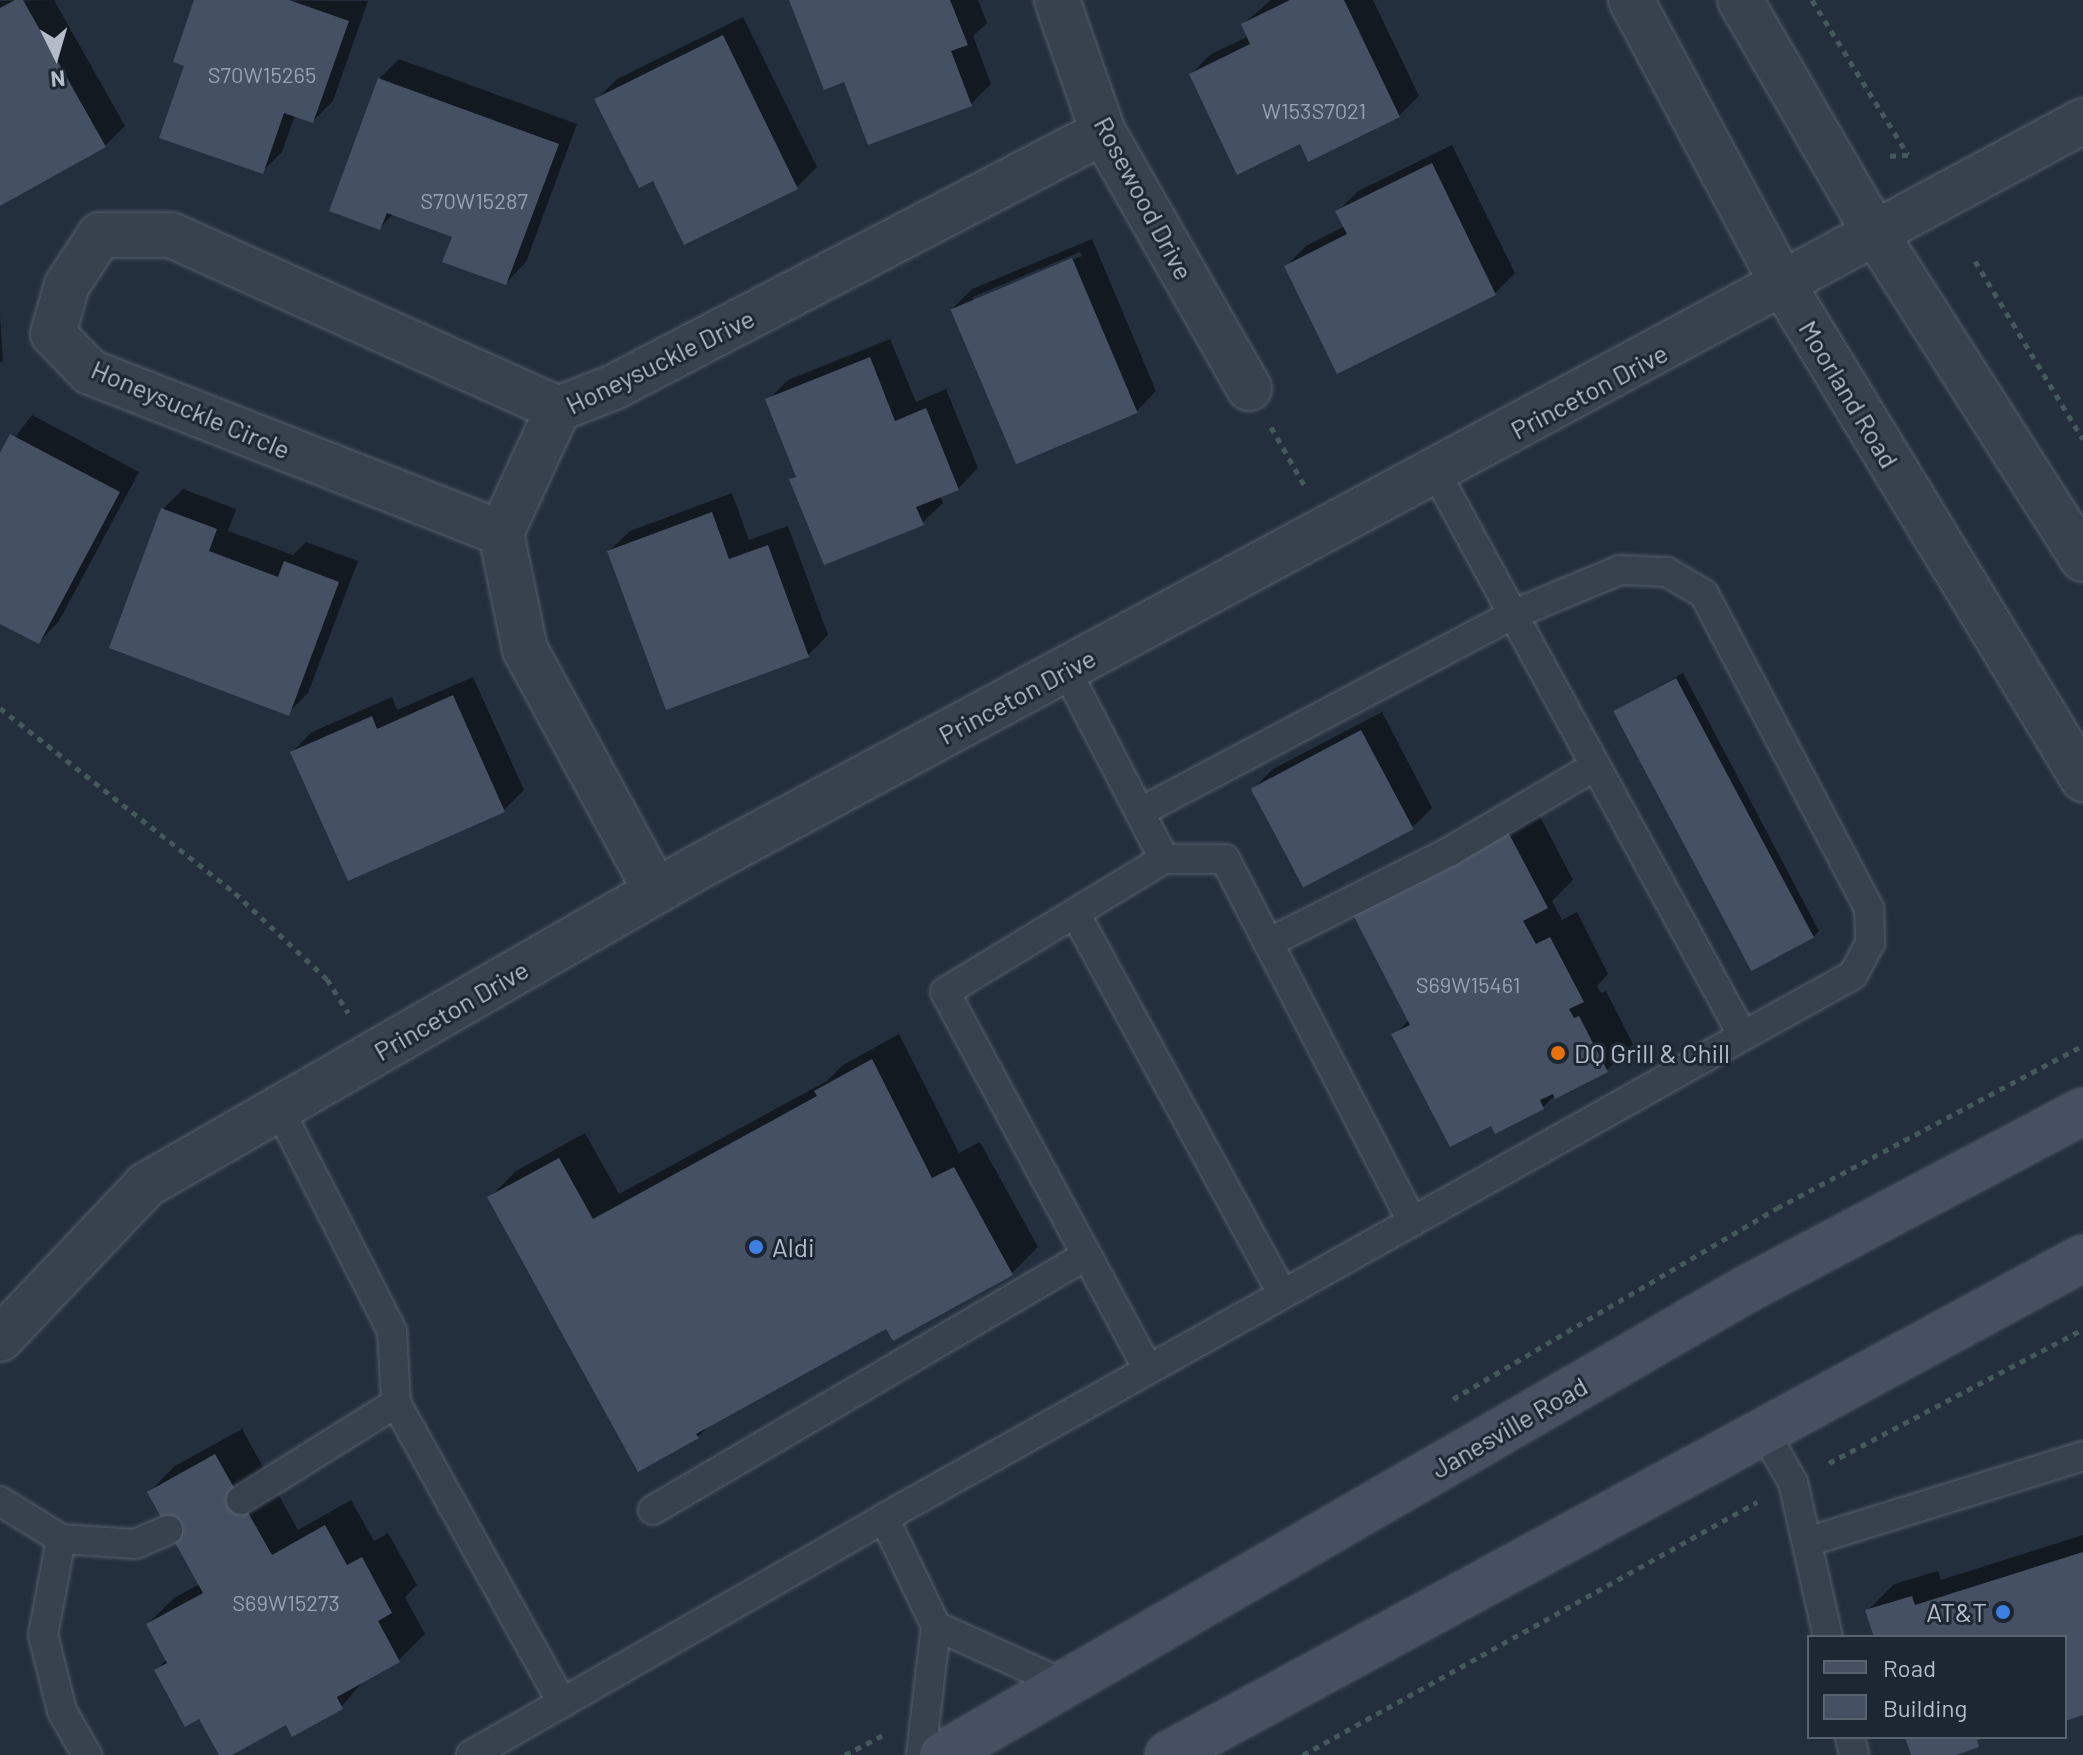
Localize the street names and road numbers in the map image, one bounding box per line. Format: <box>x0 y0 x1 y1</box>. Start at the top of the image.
street label: Rosewood Drive <box>1088 111 1200 285</box>
street label: Honeysuckle Drive <box>561 302 759 420</box>
street label: Moorland Road <box>1793 315 1905 473</box>
street label: Princeton Drive <box>1505 337 1673 445</box>
street label: Honeysuckle Circle <box>87 353 295 465</box>
street label: Princeton Drive <box>933 642 1101 750</box>
street label: Princeton Drive <box>368 953 534 1067</box>
street label: Janesville Road <box>1425 1370 1593 1484</box>

